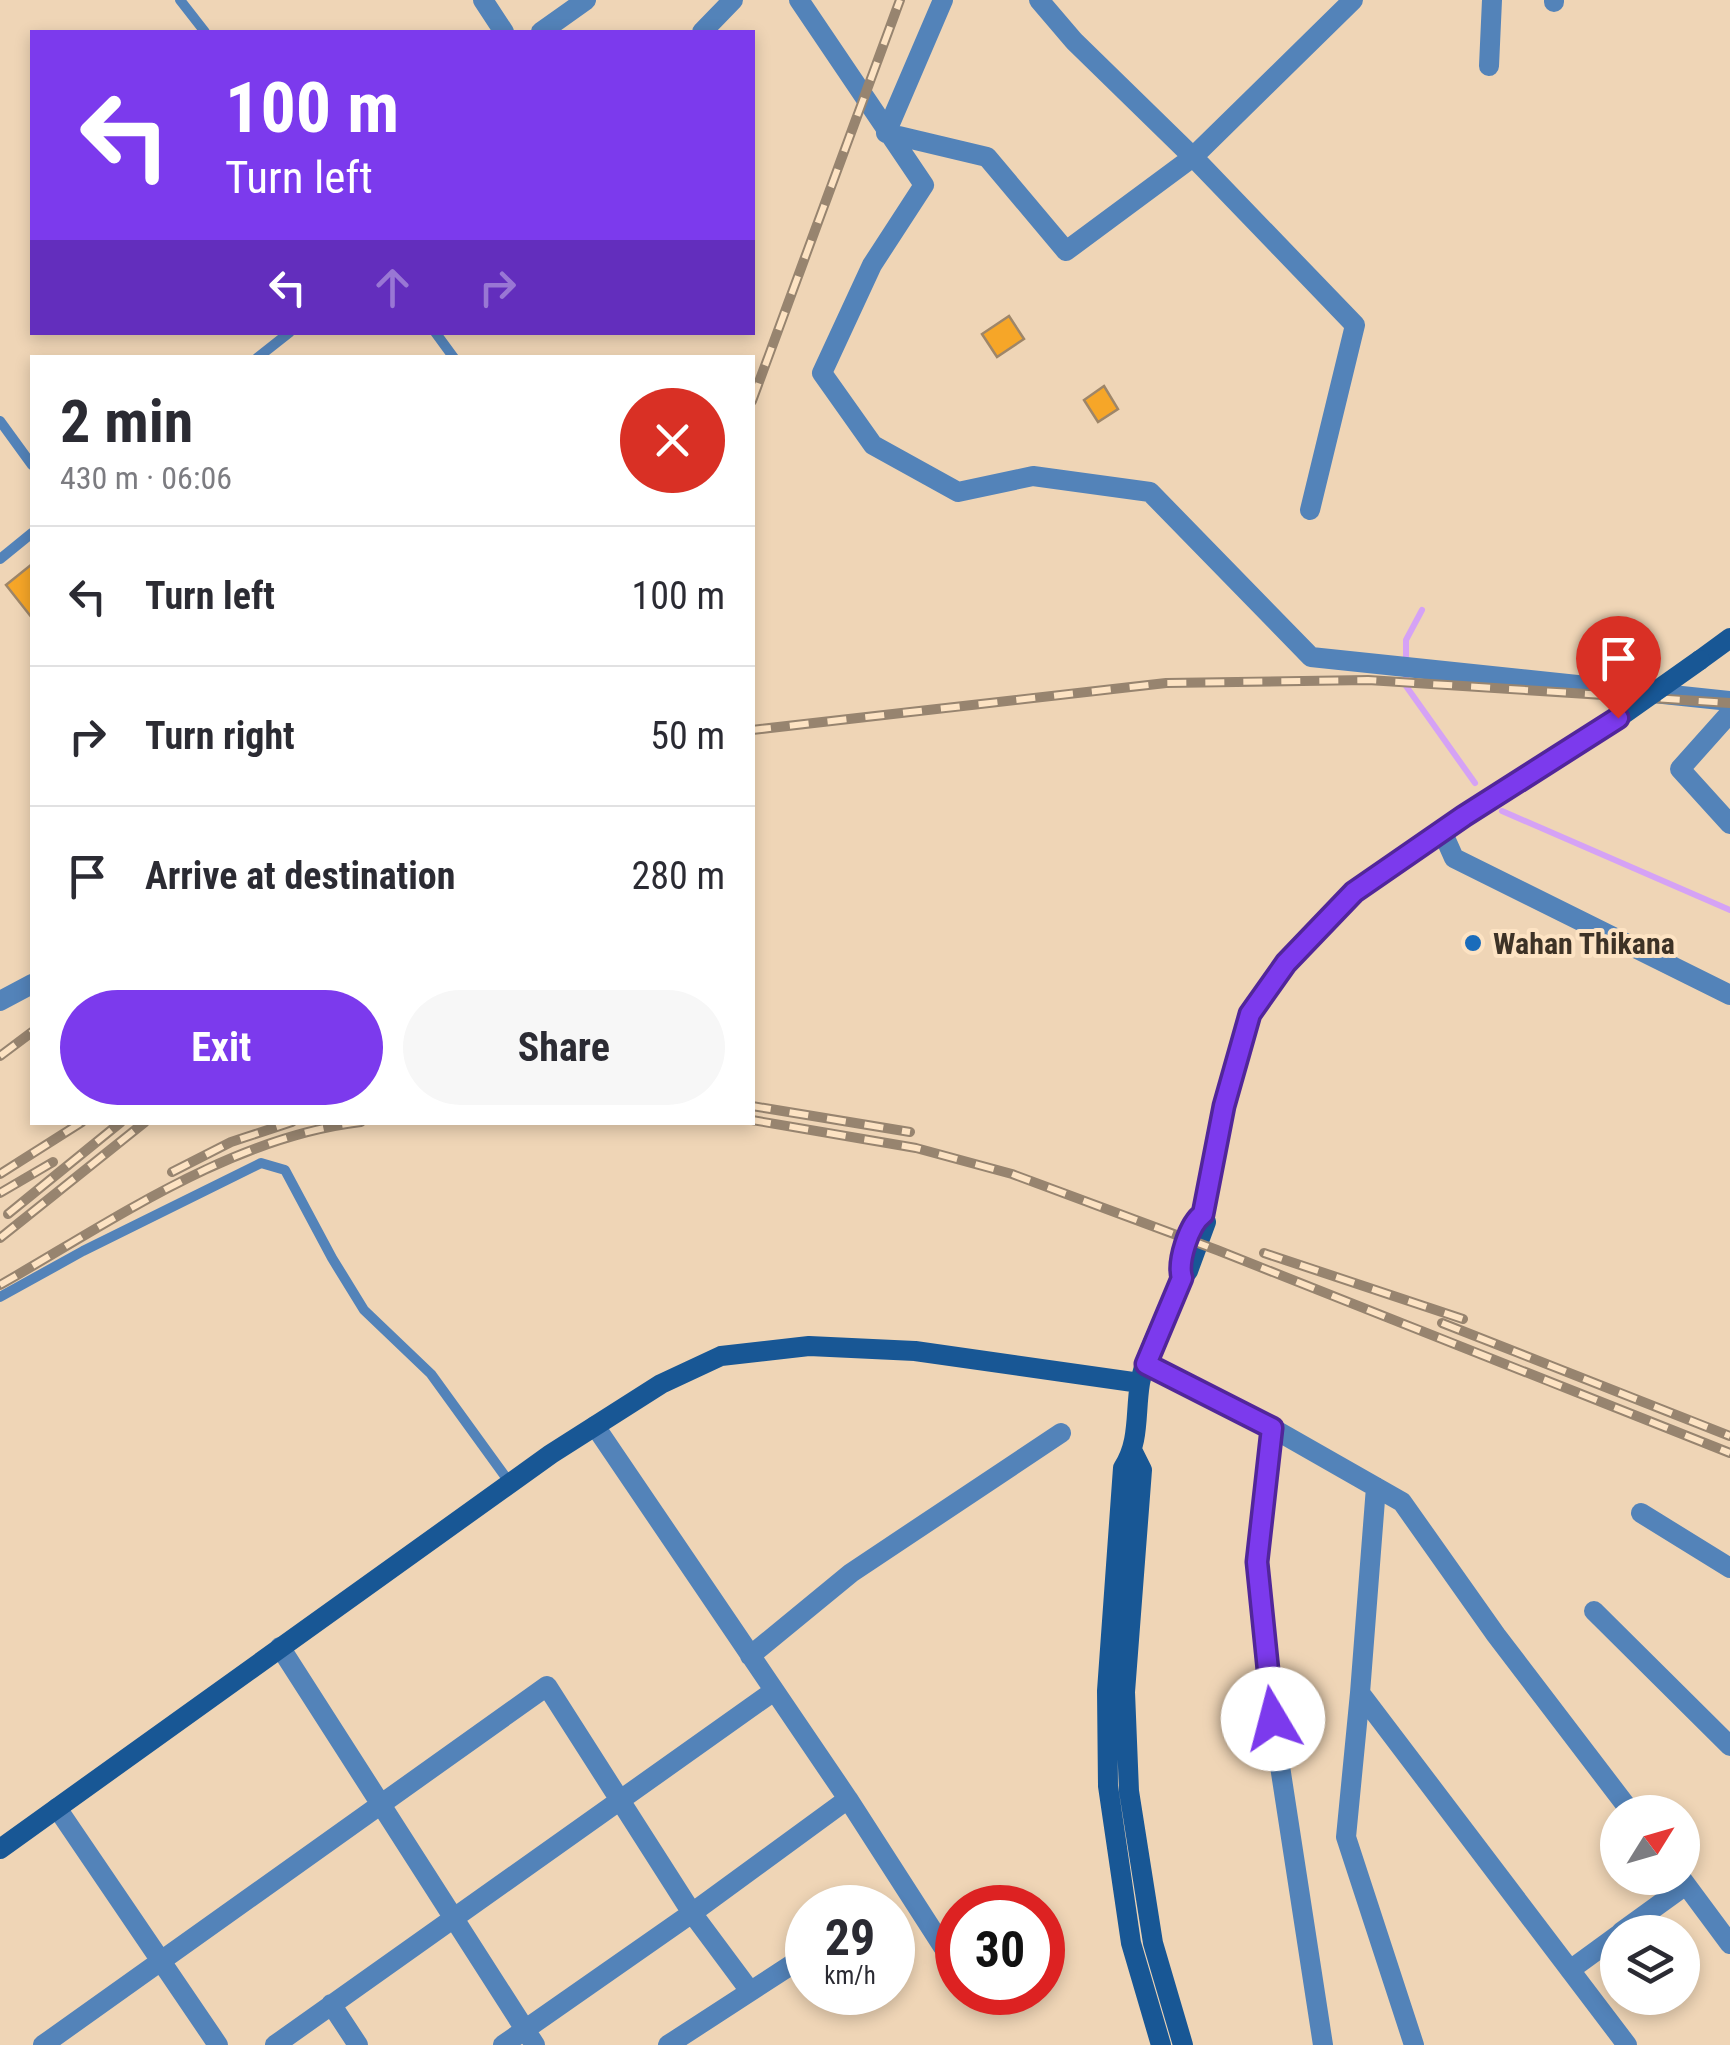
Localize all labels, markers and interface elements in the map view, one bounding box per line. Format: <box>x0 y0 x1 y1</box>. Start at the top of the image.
text: 100 m <box>225 67 399 149</box>
icon: left <box>60 70 190 200</box>
text: Turn left <box>225 151 373 204</box>
icon: left <box>260 260 315 315</box>
icon: ahead <box>365 260 420 315</box>
icon: right <box>470 260 525 315</box>
text: 2 min <box>60 386 193 457</box>
button: close <box>620 388 725 493</box>
text: 430 m · 06:06 <box>60 459 232 497</box>
icon: left <box>60 569 115 624</box>
text: Turn left <box>145 574 275 618</box>
text: 100 m <box>631 574 725 618</box>
pin <box>1576 616 1661 719</box>
icon: arrive <box>1591 631 1646 686</box>
icon: right <box>60 709 115 764</box>
text: Turn right <box>145 714 295 758</box>
text: 50 m <box>650 714 725 758</box>
icon: arrive <box>60 849 115 904</box>
text: Arrive at destination <box>145 854 455 898</box>
text: 280 m <box>631 854 725 898</box>
place label: Wahan Thikana <box>1493 926 1675 961</box>
marker: Wahan Thikana <box>1462 932 1484 954</box>
button: Exit <box>60 990 383 1105</box>
button: Share <box>403 990 725 1105</box>
position arrow <box>1221 1667 1325 1771</box>
north arrow <box>1600 1795 1700 1895</box>
map controls <box>1600 1795 1700 2015</box>
speed limit sign: 30 <box>935 1885 1065 2015</box>
text: 29 <box>825 1909 875 1967</box>
button: layers <box>1600 1915 1700 2015</box>
text: km/h <box>824 1961 876 1990</box>

